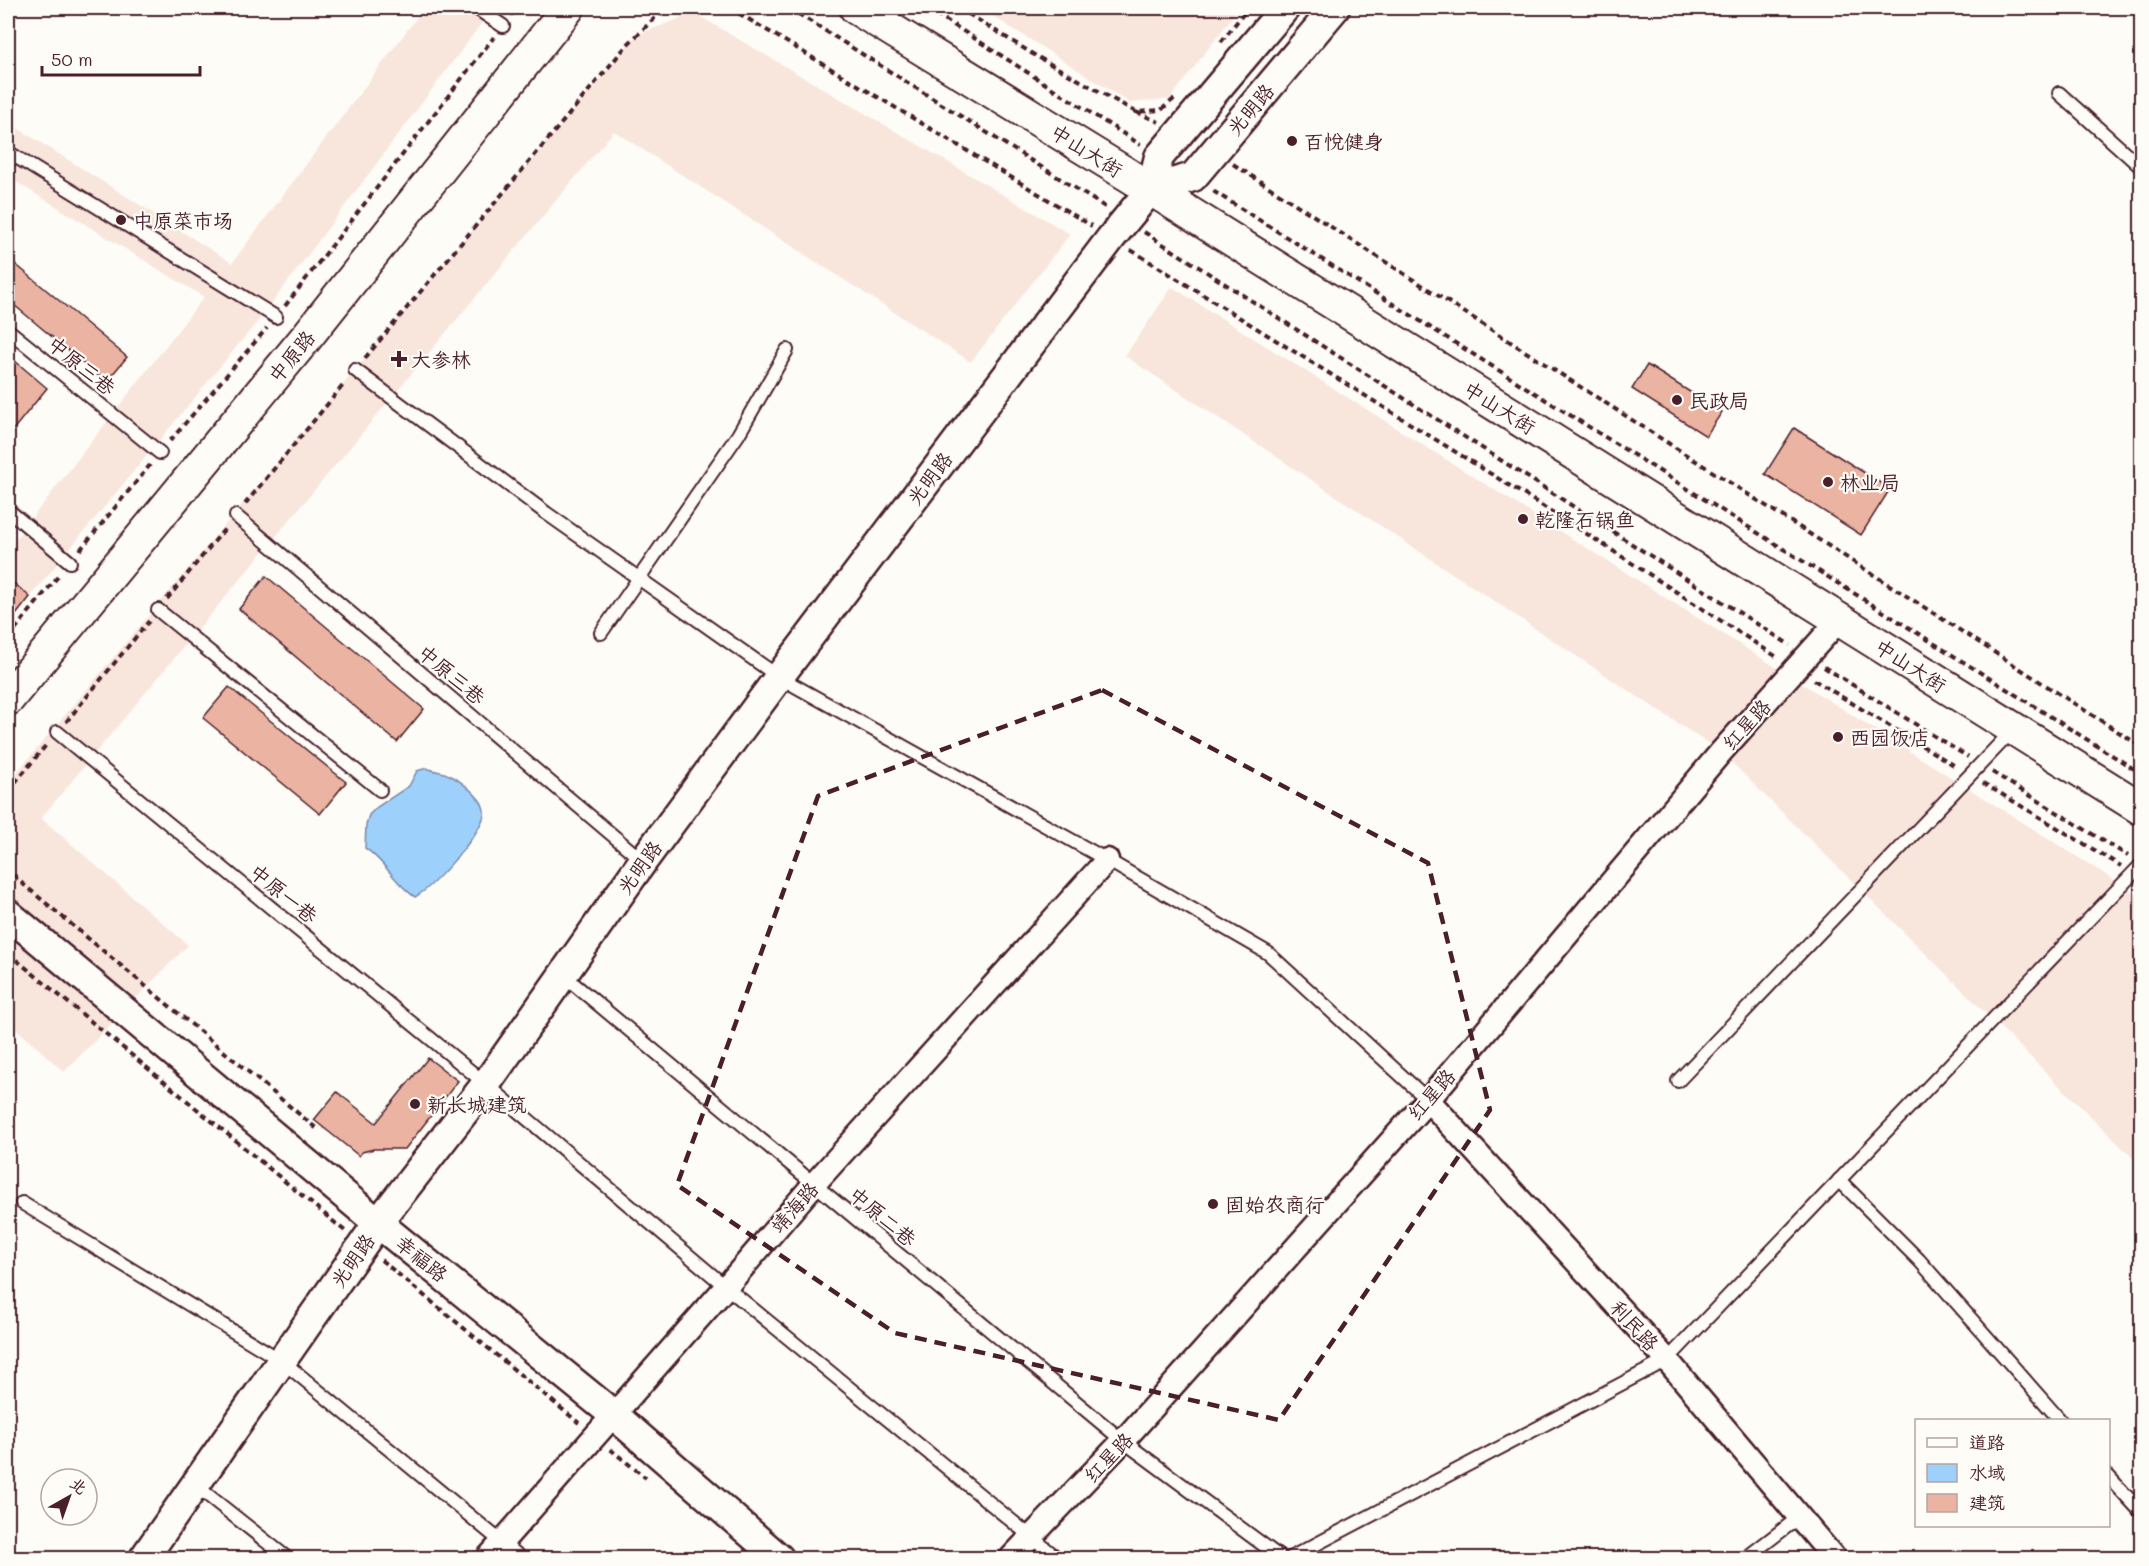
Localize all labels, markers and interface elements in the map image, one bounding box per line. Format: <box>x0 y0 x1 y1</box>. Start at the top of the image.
scale bar <box>42 39 200 77</box>
text: 50 m <box>51 47 93 71</box>
street label: 光明路 <box>1221 77 1280 140</box>
street label: 中山大街 <box>1046 118 1128 182</box>
place label: 百悦健身 <box>1304 128 1384 154</box>
marker: 百悦健身 <box>1285 134 1299 148</box>
place label: 中原菜市场 <box>133 207 233 233</box>
marker: 中原菜市场 <box>114 213 128 227</box>
street label: 中原路 <box>262 324 321 387</box>
street label: 中原三巷 <box>43 330 122 401</box>
place label: 大参林 <box>411 346 471 372</box>
marker: 大参林 <box>392 352 406 366</box>
street label: 中山大街 <box>1459 375 1541 439</box>
place label: 民政局 <box>1689 387 1749 413</box>
marker: 民政局 <box>1670 393 1684 407</box>
street label: 光明路 <box>901 445 958 510</box>
place label: 林业局 <box>1840 469 1900 495</box>
marker: 林业局 <box>1821 475 1835 489</box>
place label: 乾隆石锅鱼 <box>1535 506 1635 532</box>
marker: 乾隆石锅鱼 <box>1516 512 1530 526</box>
street label: 中山大街 <box>1870 632 1952 698</box>
street label: 中原三巷 <box>413 638 492 710</box>
street label: 红星路 <box>1716 692 1776 755</box>
place label: 西园饭店 <box>1850 724 1930 750</box>
marker: 西园饭店 <box>1831 730 1845 744</box>
street label: 光明路 <box>611 834 668 899</box>
street label: 中原一巷 <box>245 858 324 929</box>
street label: 红星路 <box>1402 1062 1461 1125</box>
place label: 新长城建筑 <box>427 1091 527 1117</box>
marker: 新长城建筑 <box>408 1097 422 1111</box>
street label: 靖海路 <box>765 1175 824 1238</box>
street label: 中原二巷 <box>844 1180 923 1252</box>
place label: 固始农商行 <box>1225 1191 1325 1217</box>
marker: 固始农商行 <box>1206 1197 1220 1211</box>
street label: 光明路 <box>324 1227 380 1292</box>
street label: 幸福路 <box>391 1229 454 1288</box>
street label: 利民路 <box>1605 1294 1666 1357</box>
legend <box>1915 1419 2110 1527</box>
street label: 红星路 <box>1078 1426 1139 1488</box>
text: 道路 <box>1969 1430 2005 1454</box>
text: 水域 <box>1969 1460 2005 1484</box>
north arrow <box>39 1467 99 1527</box>
text: 北 <box>66 1472 92 1498</box>
text: 建筑 <box>1969 1490 2005 1514</box>

